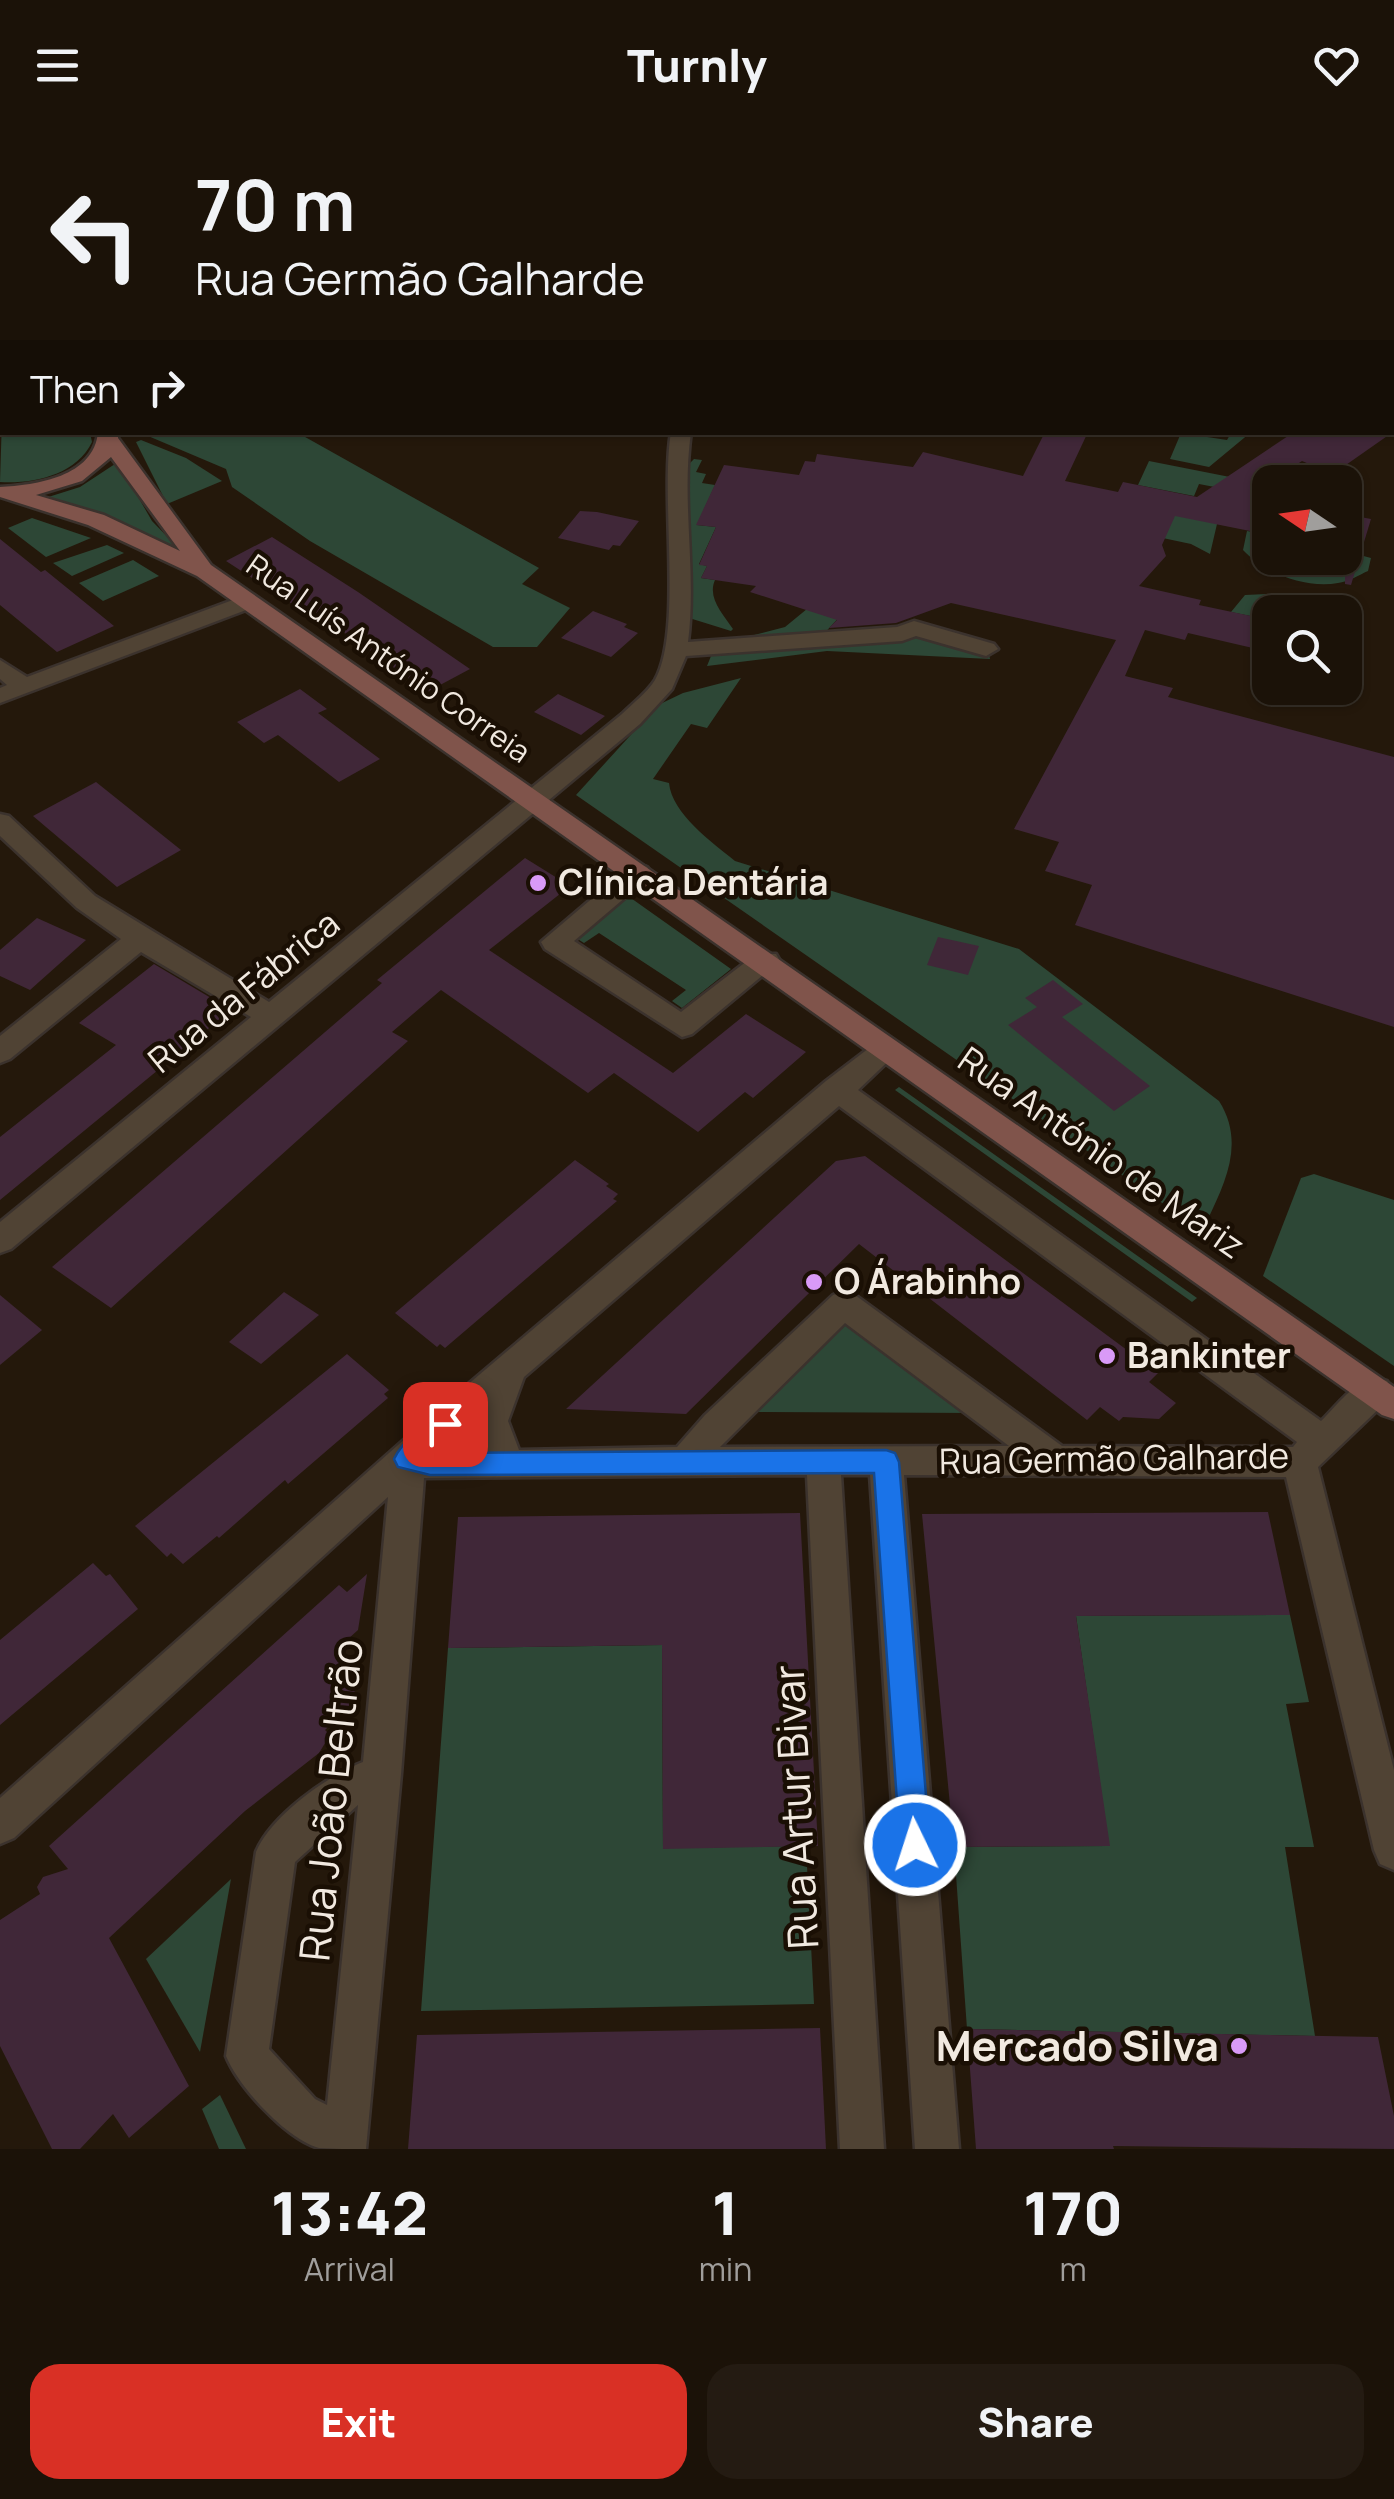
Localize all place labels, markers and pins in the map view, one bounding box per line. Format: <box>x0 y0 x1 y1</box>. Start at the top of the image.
place label: Clínica Dentária <box>558 858 828 906</box>
marker: Clínica Dentária <box>527 872 549 894</box>
place label: O Árabinho <box>834 1257 1021 1305</box>
marker: O Árabinho <box>803 1271 825 1293</box>
place label: Bankinter <box>1127 1331 1291 1379</box>
marker: Bankinter <box>1096 1345 1118 1367</box>
pin <box>403 1382 488 1467</box>
place label: Mercado Silva <box>936 2016 1219 2074</box>
marker: Mercado Silva <box>1228 2035 1250 2057</box>

